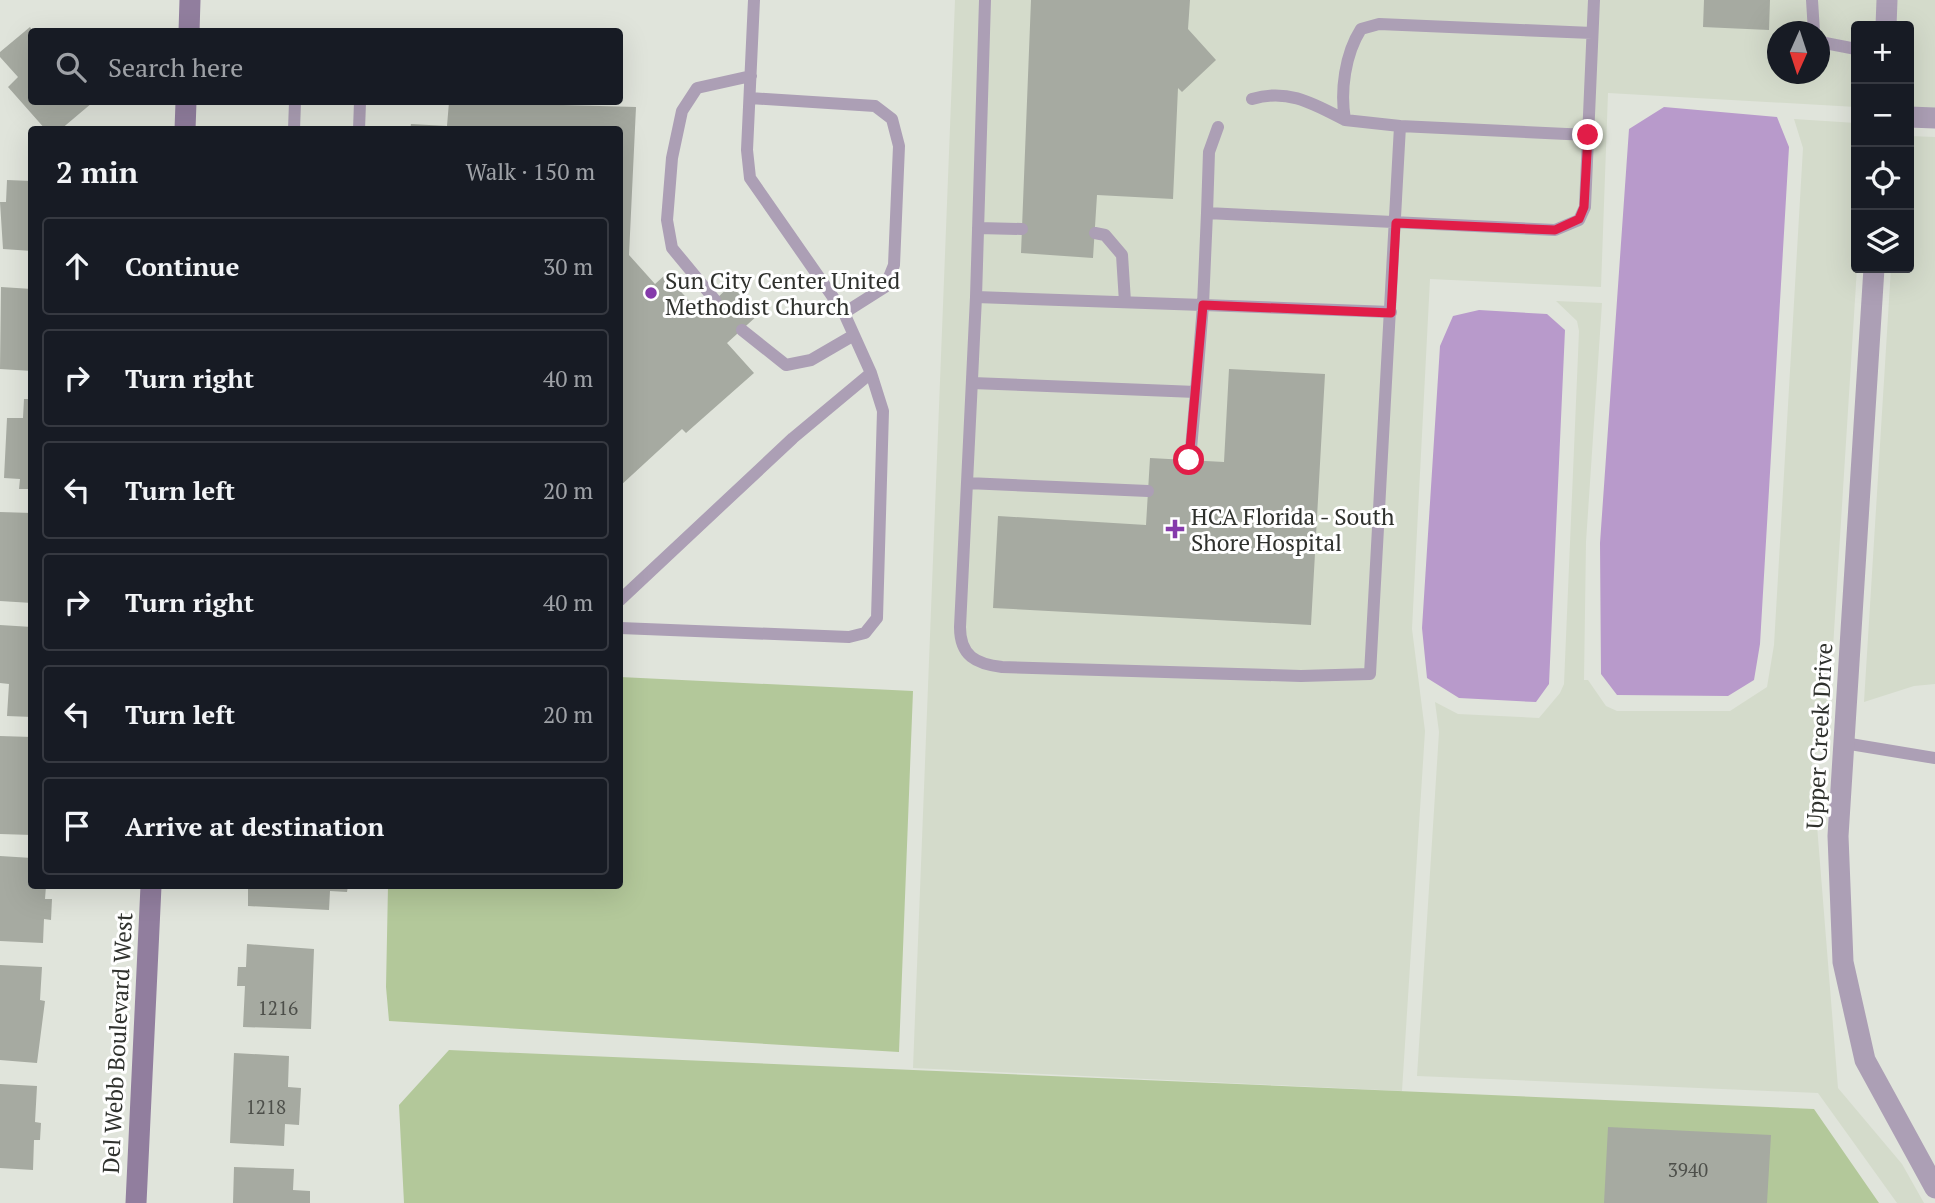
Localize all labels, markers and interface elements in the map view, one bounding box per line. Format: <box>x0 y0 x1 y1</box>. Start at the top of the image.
north arrow <box>1767 21 1830 84</box>
map controls <box>1851 21 1914 273</box>
button: + <box>1851 21 1914 84</box>
search box <box>28 28 623 105</box>
icon: search <box>52 48 90 86</box>
text: Search here <box>108 50 243 84</box>
button: − <box>1851 84 1914 147</box>
route end <box>1572 119 1603 150</box>
button: locate <box>1851 147 1914 210</box>
text: 2 min <box>56 152 138 192</box>
text: Walk · 150 m <box>466 156 595 187</box>
button: layers <box>1851 210 1914 273</box>
icon: ahead <box>58 247 96 285</box>
text: Continue <box>125 249 239 283</box>
text: 30 m <box>543 251 593 282</box>
place label: Sun City Center United Methodist Church <box>665 265 900 322</box>
marker: Sun City Center United Methodist Church <box>643 285 659 301</box>
icon: right <box>58 359 96 397</box>
text: Turn right <box>125 361 254 395</box>
text: 40 m <box>543 363 593 394</box>
route start <box>1173 444 1204 475</box>
icon: left <box>58 471 96 509</box>
text: Turn left <box>125 473 235 507</box>
text: 20 m <box>543 475 593 506</box>
place label: HCA Florida - South Shore Hospital <box>1191 501 1395 558</box>
marker: HCA Florida - South Shore Hospital <box>1165 519 1185 539</box>
icon: right <box>58 583 96 621</box>
text: Turn right <box>125 585 254 619</box>
text: 40 m <box>543 587 593 618</box>
street label: Upper Creek Drive <box>1799 642 1839 830</box>
icon: left <box>58 695 96 733</box>
text: Turn left <box>125 697 235 731</box>
text: 20 m <box>543 699 593 730</box>
icon: arrive <box>58 807 96 845</box>
text: Arrive at destination <box>125 809 384 843</box>
street label: Del Webb Boulevard West <box>95 911 139 1174</box>
house number: 1216 <box>258 995 298 1020</box>
house number: 1218 <box>246 1094 286 1119</box>
house number: 3940 <box>1668 1157 1708 1182</box>

